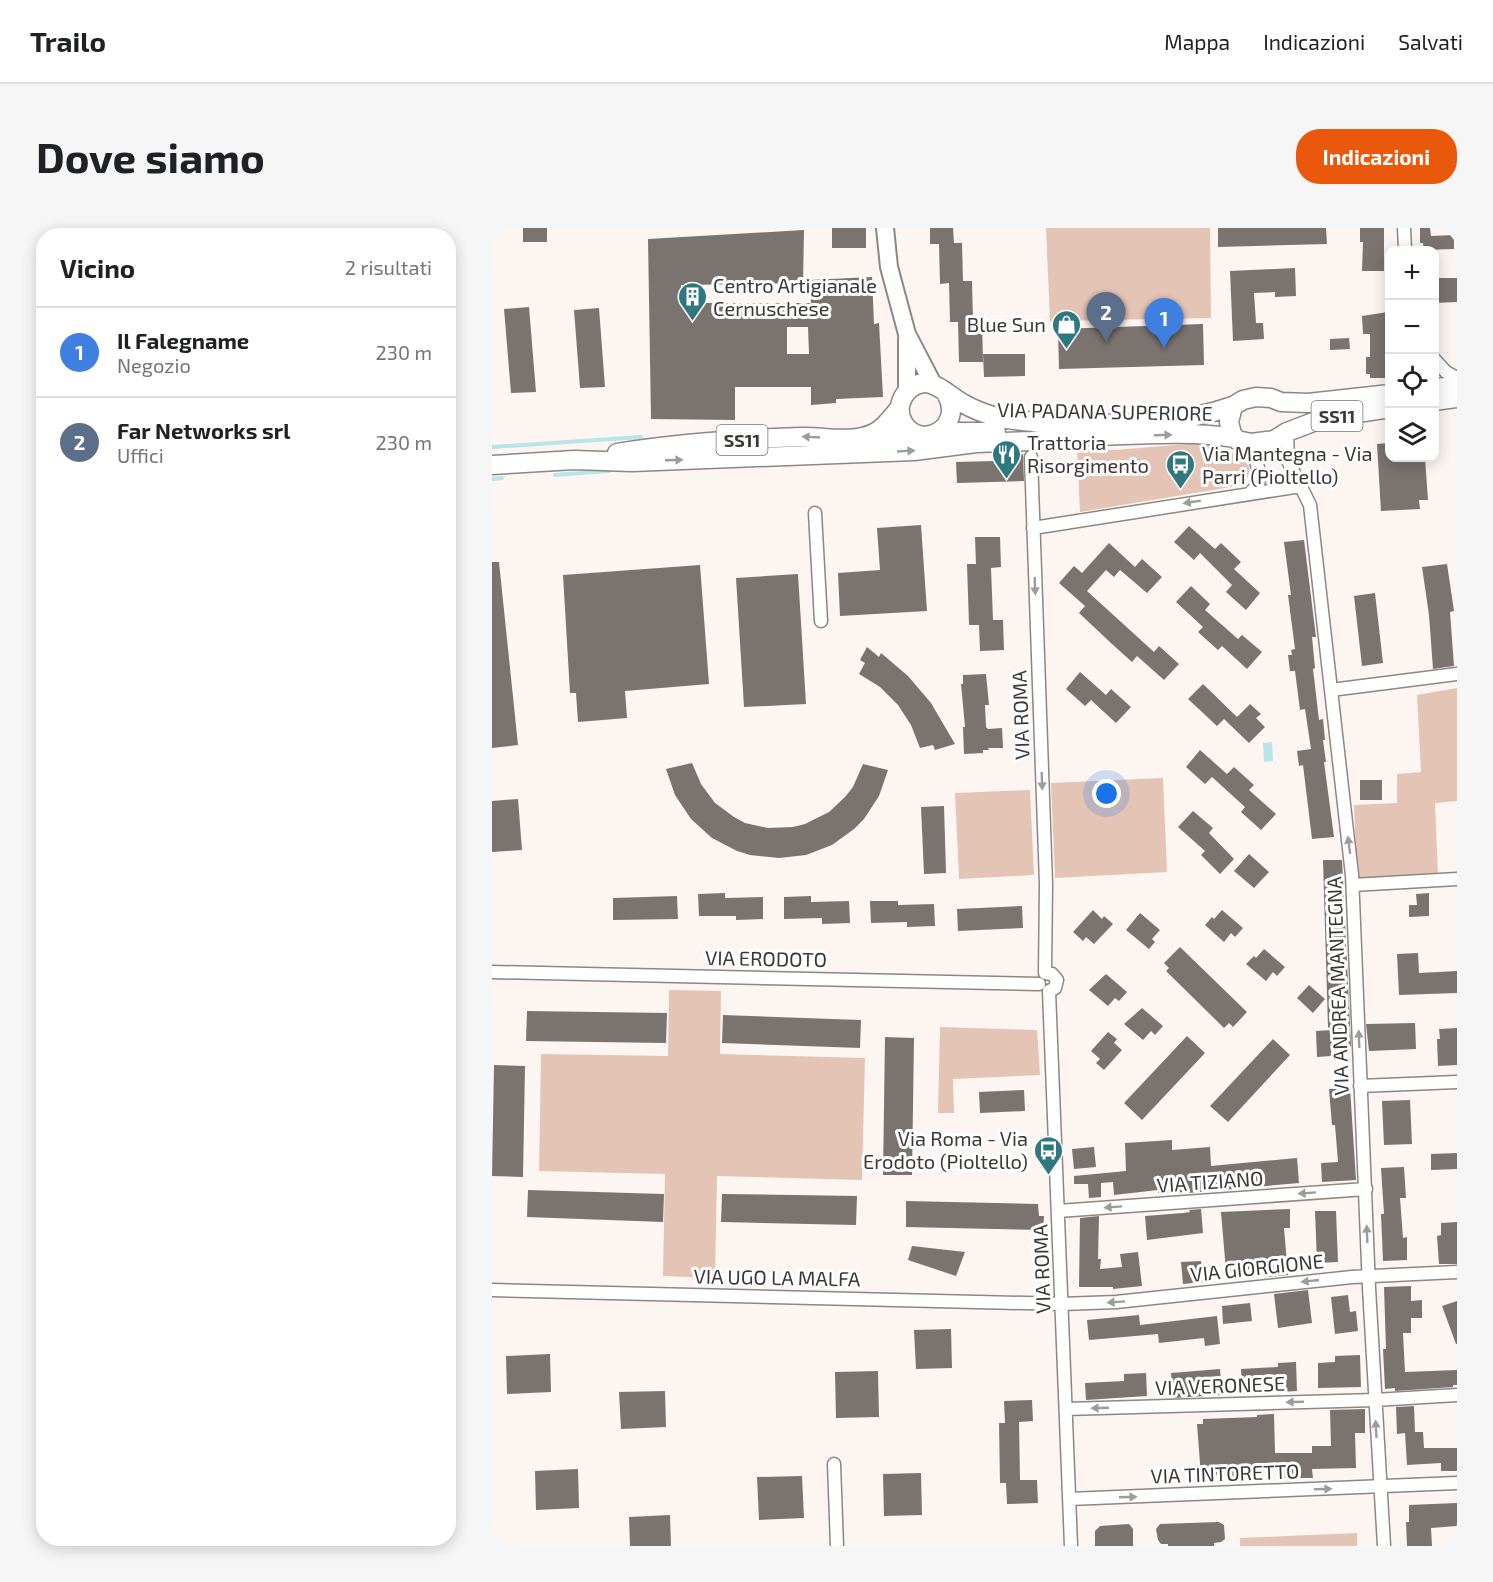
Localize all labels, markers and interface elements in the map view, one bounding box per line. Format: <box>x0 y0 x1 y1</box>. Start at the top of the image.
text: Trailo <box>30 24 106 58</box>
text: Mappa <box>1164 29 1230 54</box>
text: Indicazioni <box>1263 29 1365 54</box>
text: Salvati <box>1398 29 1463 54</box>
button: Indicazioni <box>1296 129 1457 184</box>
text: Dove siamo <box>36 131 265 181</box>
map controls <box>1385 246 1439 462</box>
button: + <box>1385 246 1439 300</box>
text: Vicino <box>60 252 135 283</box>
text: 2 risultati <box>345 255 432 279</box>
place label: Centro Artigianale Cernuschese <box>713 273 877 320</box>
building icon: Centro Artigianale Cernuschese <box>676 280 708 322</box>
pin: 2 <box>1086 292 1126 342</box>
pin: 1 <box>1144 298 1184 348</box>
button: − <box>1385 300 1439 354</box>
shop icon: Blue Sun <box>1051 308 1083 350</box>
place label: Blue Sun <box>967 312 1046 336</box>
text: Il Falegname <box>117 327 249 353</box>
text: 1 <box>75 340 84 364</box>
text: 230 m <box>376 340 432 364</box>
text: Negozio <box>117 353 191 377</box>
button: locate <box>1385 354 1439 408</box>
street label: VIA PADANA SUPERIORE <box>997 397 1213 425</box>
road number: SS11 <box>1312 401 1362 431</box>
button: layers <box>1385 408 1439 462</box>
text: Far Networks srl <box>117 417 290 443</box>
road number: SS11 <box>716 425 768 455</box>
text: 2 <box>74 430 85 454</box>
text: 230 m <box>376 430 432 454</box>
place label: Trattoria Risorgimento <box>1027 430 1149 477</box>
one-way arrow <box>1153 430 1172 439</box>
one-way arrow <box>801 433 820 442</box>
restaurant icon: Trattoria Risorgimento <box>990 438 1022 480</box>
place label: Via Mantegna - Via Parri (Pioltello) <box>1202 441 1372 488</box>
text: Uffici <box>117 443 164 467</box>
one-way arrow <box>897 446 916 455</box>
bus stop icon: Via Mantegna - Via Parri (Pioltello) <box>1165 448 1197 490</box>
one-way arrow <box>665 456 684 465</box>
one-way arrow <box>1182 498 1201 507</box>
one-way arrow <box>1031 577 1040 596</box>
street label: VIA ROMA <box>1006 669 1034 760</box>
one-way arrow <box>1037 771 1046 790</box>
your location <box>1092 779 1121 808</box>
one-way arrow <box>1344 835 1354 854</box>
street label: VIA ANDREA MANTEGNA <box>1321 876 1353 1096</box>
street label: VIA ERODOTO <box>705 945 827 971</box>
one-way arrow <box>1354 1030 1363 1049</box>
place label: Via Roma - Via Erodoto (Pioltello) <box>863 1126 1028 1173</box>
bus stop icon: Via Roma - Via Erodoto (Pioltello) <box>1033 1134 1065 1176</box>
street label: VIA TIZIANO <box>1156 1165 1264 1197</box>
one-way arrow <box>1298 1188 1317 1198</box>
one-way arrow <box>1103 1203 1122 1212</box>
street label: VIA ROMA <box>1027 1223 1055 1314</box>
one-way arrow <box>1362 1225 1372 1244</box>
street label: VIA GIORGIONE <box>1189 1248 1325 1286</box>
street label: VIA UGO LA MALFA <box>693 1264 861 1290</box>
one-way arrow <box>1301 1276 1320 1286</box>
one-way arrow <box>1107 1297 1126 1306</box>
street label: VIA VERONESE <box>1155 1371 1285 1399</box>
one-way arrow <box>1286 1398 1305 1407</box>
one-way arrow <box>1091 1403 1110 1412</box>
one-way arrow <box>1372 1419 1381 1438</box>
street label: VIA TINTORETTO <box>1150 1458 1300 1488</box>
one-way arrow <box>1313 1484 1332 1494</box>
one-way arrow <box>1118 1492 1137 1501</box>

